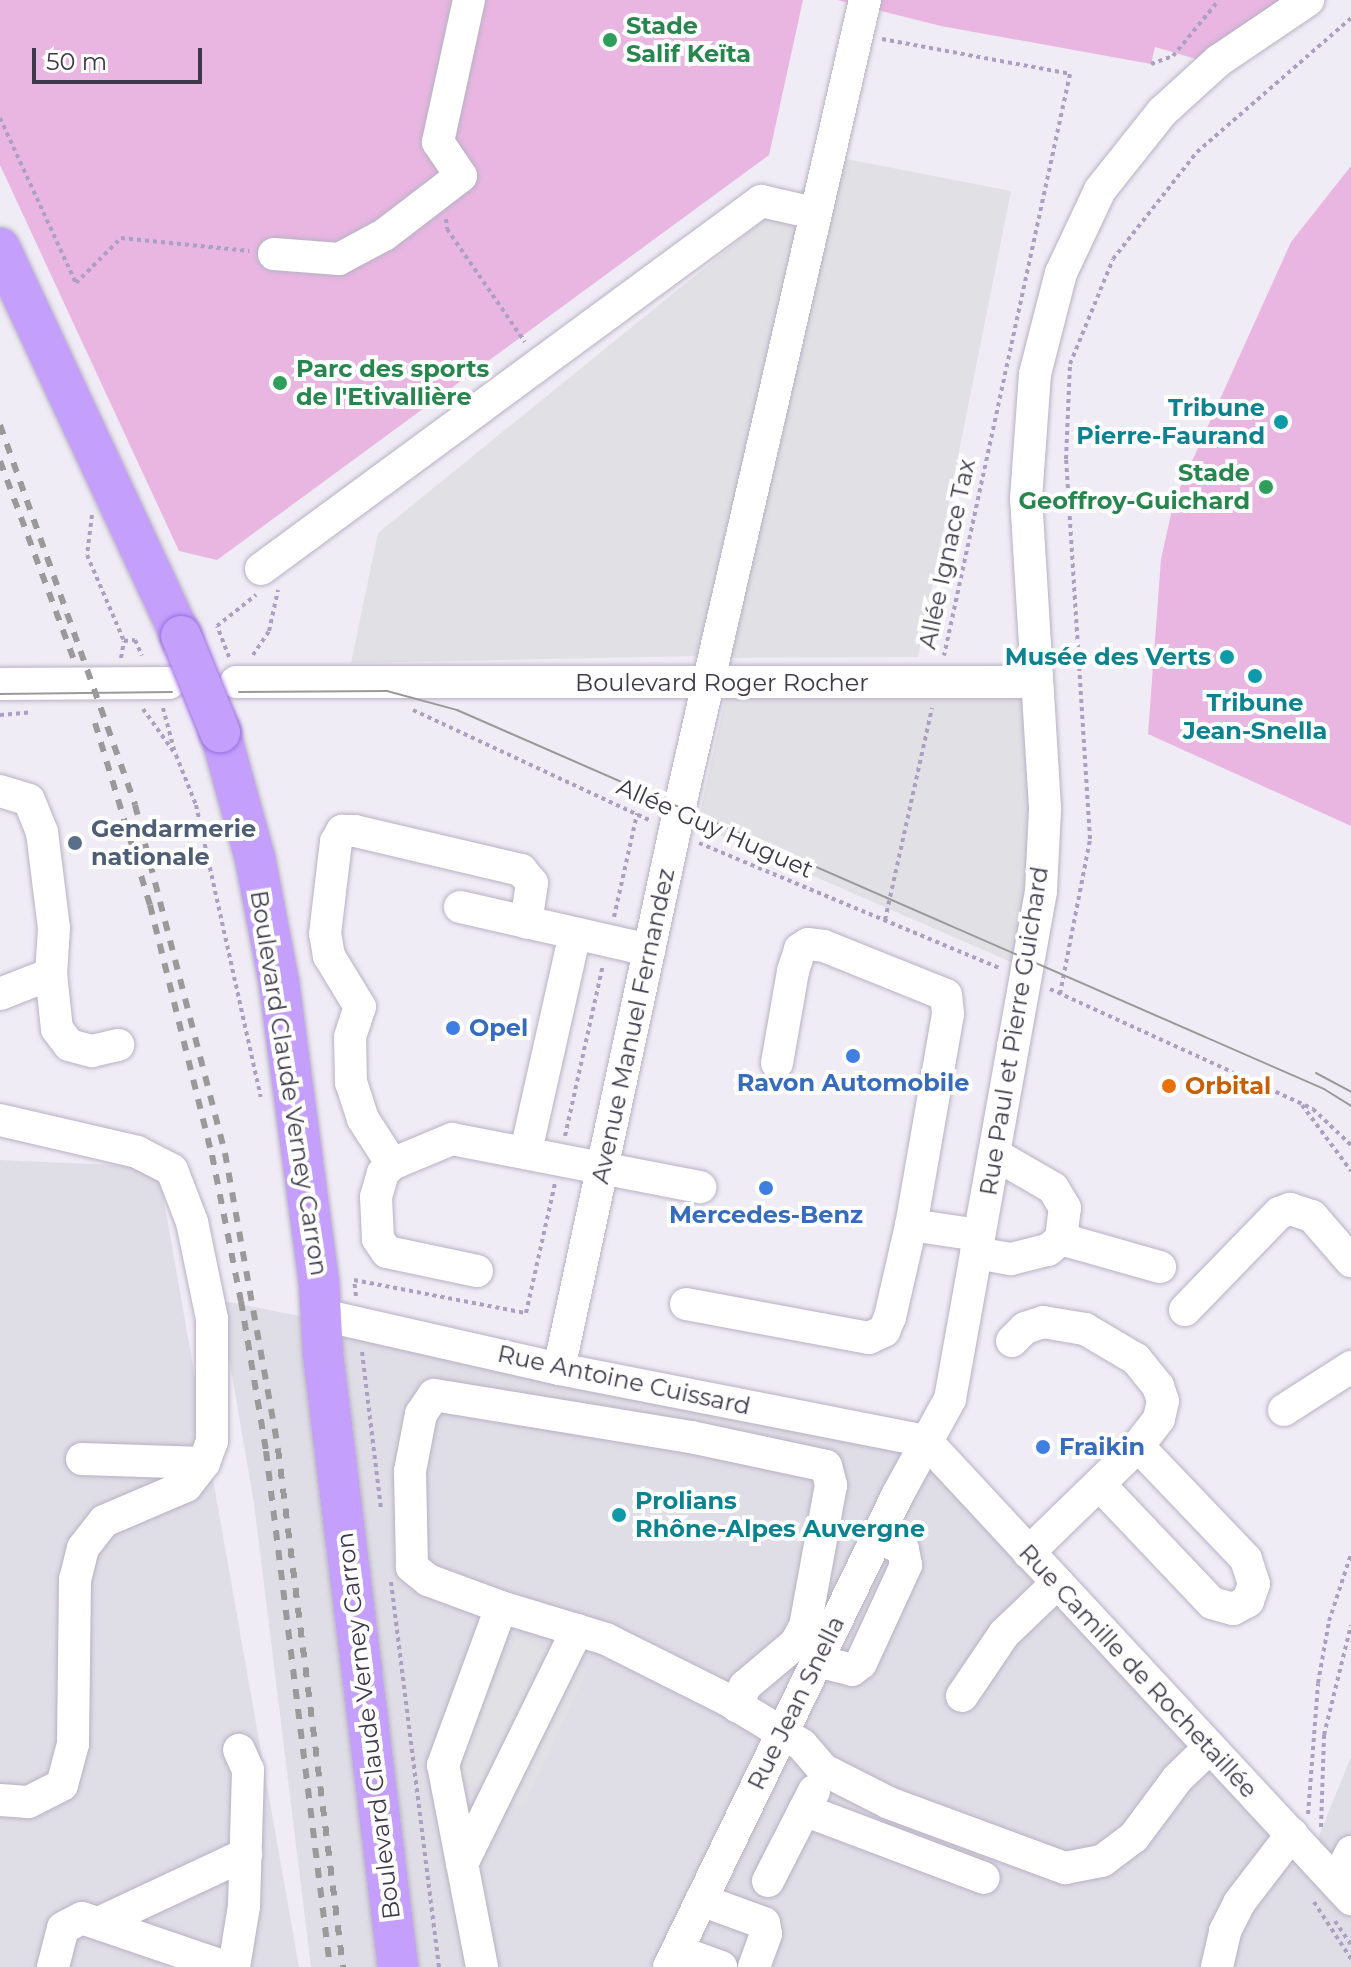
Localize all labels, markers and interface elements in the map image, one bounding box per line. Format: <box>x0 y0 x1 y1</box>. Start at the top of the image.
place label: Stade Salif Keïta <box>626 12 751 68</box>
marker: Stade Salif Keïta <box>601 31 619 49</box>
scale bar <box>36 32 206 82</box>
text: 50 m <box>46 47 107 76</box>
place label: Parc des sports de l'Etivallière <box>296 355 489 411</box>
marker: Parc des sports de l'Etivallière <box>271 374 289 392</box>
place label: Tribune Pierre-Faurand <box>1076 394 1265 450</box>
marker: Tribune Pierre-Faurand <box>1272 413 1290 431</box>
street label: Allée Ignace Tax <box>913 456 981 652</box>
place label: Stade Geoffroy-Guichard <box>1019 459 1250 515</box>
marker: Stade Geoffroy-Guichard <box>1257 478 1275 496</box>
place label: Musée des Verts <box>1005 643 1211 671</box>
marker: Musée des Verts <box>1218 648 1236 666</box>
marker: Tribune Jean-Snella <box>1246 667 1264 685</box>
street label: Boulevard Roger Rocher <box>575 669 869 697</box>
place label: Tribune Jean-Snella <box>1183 689 1327 745</box>
street label: Allée Guy Huguet <box>612 772 818 884</box>
place label: Gendarmerie nationale <box>91 815 256 871</box>
marker: Gendarmerie nationale <box>66 834 84 852</box>
street label: Rue Paul et Pierre Guichard <box>974 864 1054 1198</box>
street label: Avenue Manuel Fernandez <box>585 866 681 1186</box>
street label: Boulevard Claude Verney Carron <box>244 888 334 1278</box>
place label: Opel <box>469 1014 528 1042</box>
marker: Opel <box>444 1019 462 1037</box>
marker: Ravon Automobile <box>844 1047 862 1065</box>
place label: Ravon Automobile <box>737 1069 969 1097</box>
place label: Orbital <box>1185 1072 1271 1100</box>
marker: Orbital <box>1160 1077 1178 1095</box>
marker: Mercedes-Benz <box>757 1179 775 1197</box>
place label: Mercedes-Benz <box>669 1201 863 1229</box>
street label: Rue Antoine Cuissard <box>495 1339 753 1421</box>
place label: Fraikin <box>1059 1433 1145 1461</box>
marker: Fraikin <box>1034 1438 1052 1456</box>
place label: Prolians Rhône-Alpes Auvergne <box>635 1487 925 1543</box>
marker: Prolians Rhône-Alpes Auvergne <box>610 1506 628 1524</box>
street label: Boulevard Claude Verney Carron <box>330 1531 406 1921</box>
street label: Rue Camille de Rochetaillée <box>1013 1538 1263 1804</box>
street label: Rue Jean Snella <box>741 1611 851 1795</box>

